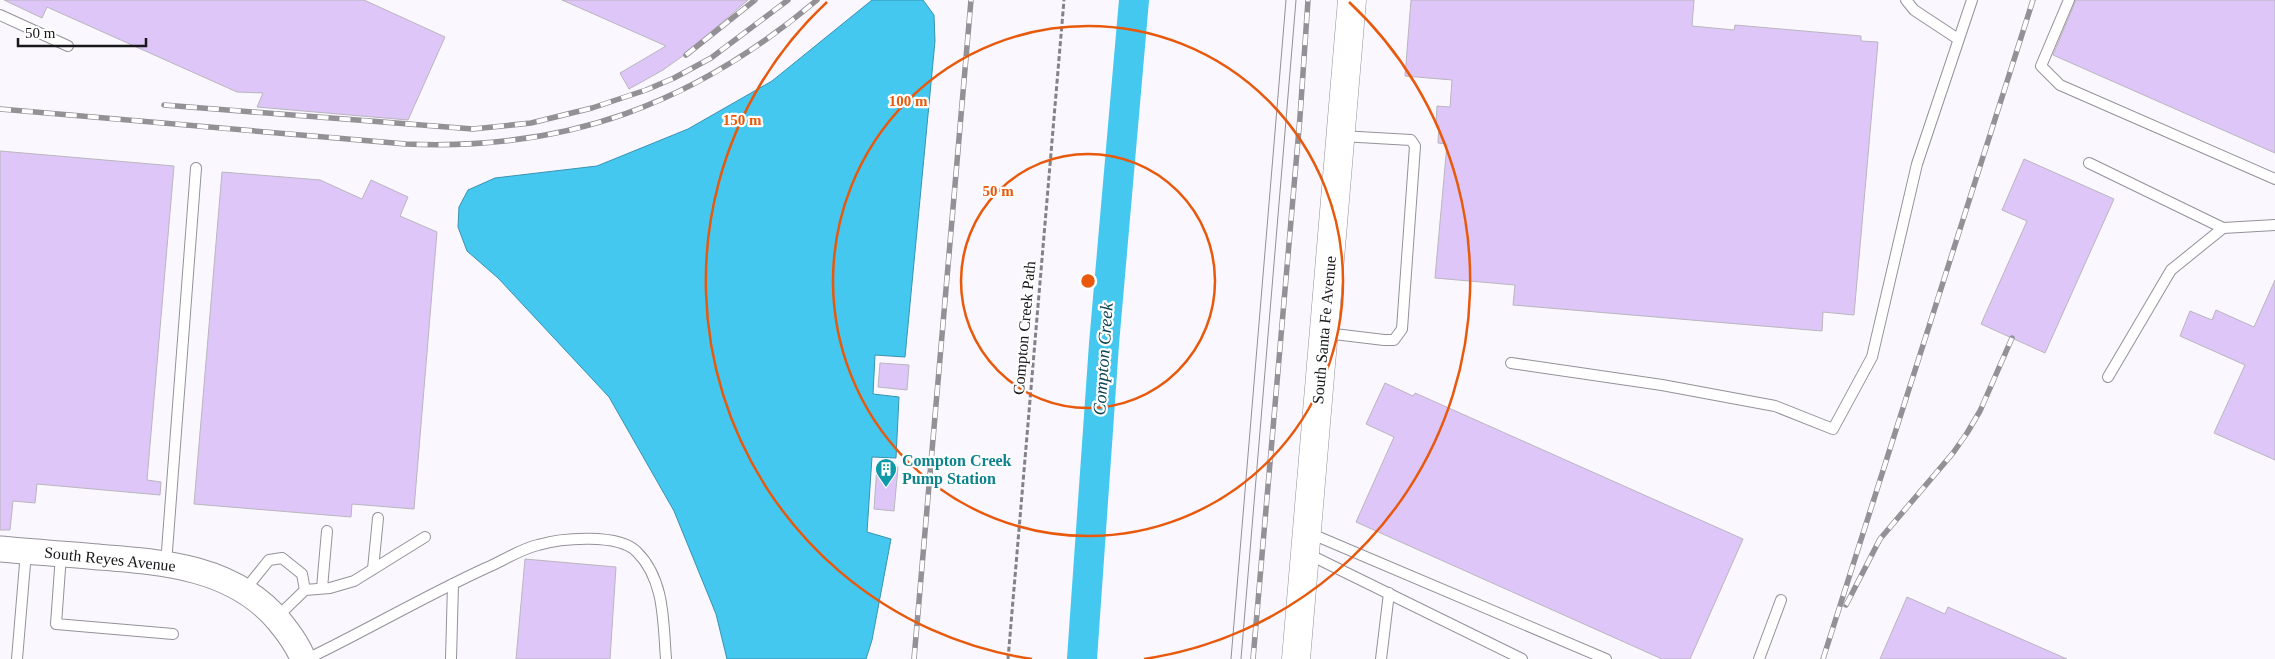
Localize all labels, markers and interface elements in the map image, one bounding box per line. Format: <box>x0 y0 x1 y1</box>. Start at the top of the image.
scale bar <box>18 15 145 47</box>
text: 50 m <box>25 25 56 41</box>
text: 100 m <box>889 93 928 109</box>
text: 150 m <box>723 112 762 128</box>
text: 50 m <box>982 183 1014 199</box>
street label: South Santa Fe Avenue <box>1309 255 1339 405</box>
street label: Compton Creek Path <box>1010 260 1039 396</box>
centre of rings <box>1079 272 1097 290</box>
water label: Compton Creek <box>1089 301 1117 416</box>
place label: Compton Creek Pump Station <box>902 452 1012 488</box>
building icon: Compton Creek Pump Station <box>874 457 898 488</box>
street label: South Reyes Avenue <box>43 544 177 575</box>

